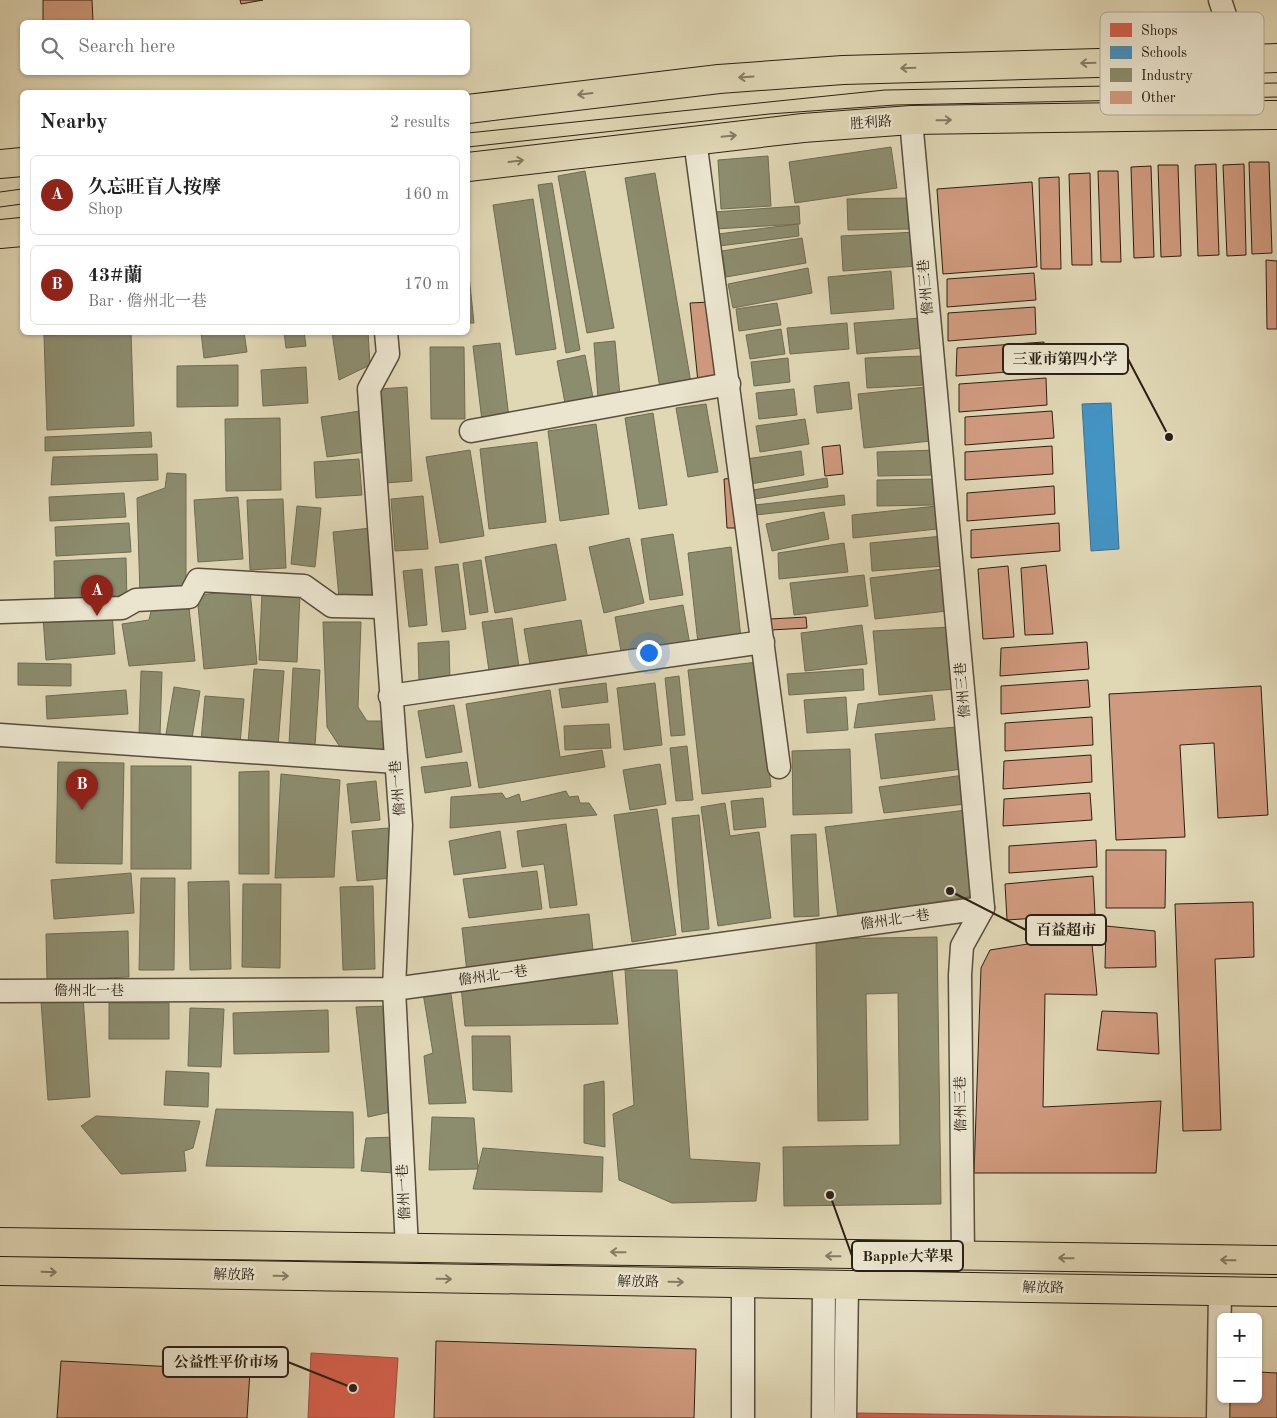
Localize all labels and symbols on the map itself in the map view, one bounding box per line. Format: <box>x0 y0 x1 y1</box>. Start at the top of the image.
legend <box>1100 12 1264 115</box>
text: Shops <box>1141 24 1178 38</box>
text: Schools <box>1141 46 1187 60</box>
one-way arrow <box>1081 59 1097 68</box>
one-way arrow <box>901 64 917 73</box>
text: Industry <box>1141 69 1194 83</box>
one-way arrow <box>739 72 755 82</box>
one-way arrow <box>577 90 593 100</box>
text: Other <box>1141 91 1176 105</box>
street label: 胜利路 <box>849 114 892 131</box>
one-way arrow <box>935 115 951 124</box>
one-way arrow <box>721 131 737 141</box>
one-way arrow <box>508 156 524 166</box>
street label: 儋州三巷 <box>916 258 935 316</box>
callout: 三亚市第四小学 <box>1003 344 1128 374</box>
text: 三亚市第四小学 <box>1012 350 1118 368</box>
pin: A <box>81 575 113 616</box>
your location <box>636 640 662 666</box>
street label: 儋州三巷 <box>953 661 972 719</box>
street label: 儋州一巷 <box>388 759 407 817</box>
pin: B <box>66 769 98 810</box>
street label: 儋州北一巷 <box>859 907 931 932</box>
callout: 百益超市 <box>1026 915 1106 945</box>
text: 百益超市 <box>1036 921 1096 939</box>
street label: 儋州北一巷 <box>457 963 529 988</box>
street label: 儋州北一巷 <box>54 983 124 998</box>
street label: 儋州三巷 <box>953 1076 968 1132</box>
street label: 儋州一巷 <box>395 1164 412 1220</box>
callout: Bapple大苹果 <box>852 1241 963 1271</box>
one-way arrow <box>611 1247 627 1257</box>
text: Bapple大苹果 <box>862 1248 954 1265</box>
one-way arrow <box>826 1251 842 1261</box>
one-way arrow <box>1058 1253 1074 1263</box>
one-way arrow <box>1221 1255 1237 1265</box>
street label: 解放路 <box>213 1267 255 1282</box>
one-way arrow <box>40 1268 56 1277</box>
one-way arrow <box>272 1271 289 1281</box>
one-way arrow <box>435 1274 451 1284</box>
street label: 解放路 <box>617 1274 659 1289</box>
one-way arrow <box>668 1278 684 1287</box>
street label: 解放路 <box>1022 1280 1064 1295</box>
callout: 公益性平价市场 <box>163 1347 288 1377</box>
text: 公益性平价市场 <box>173 1353 279 1371</box>

